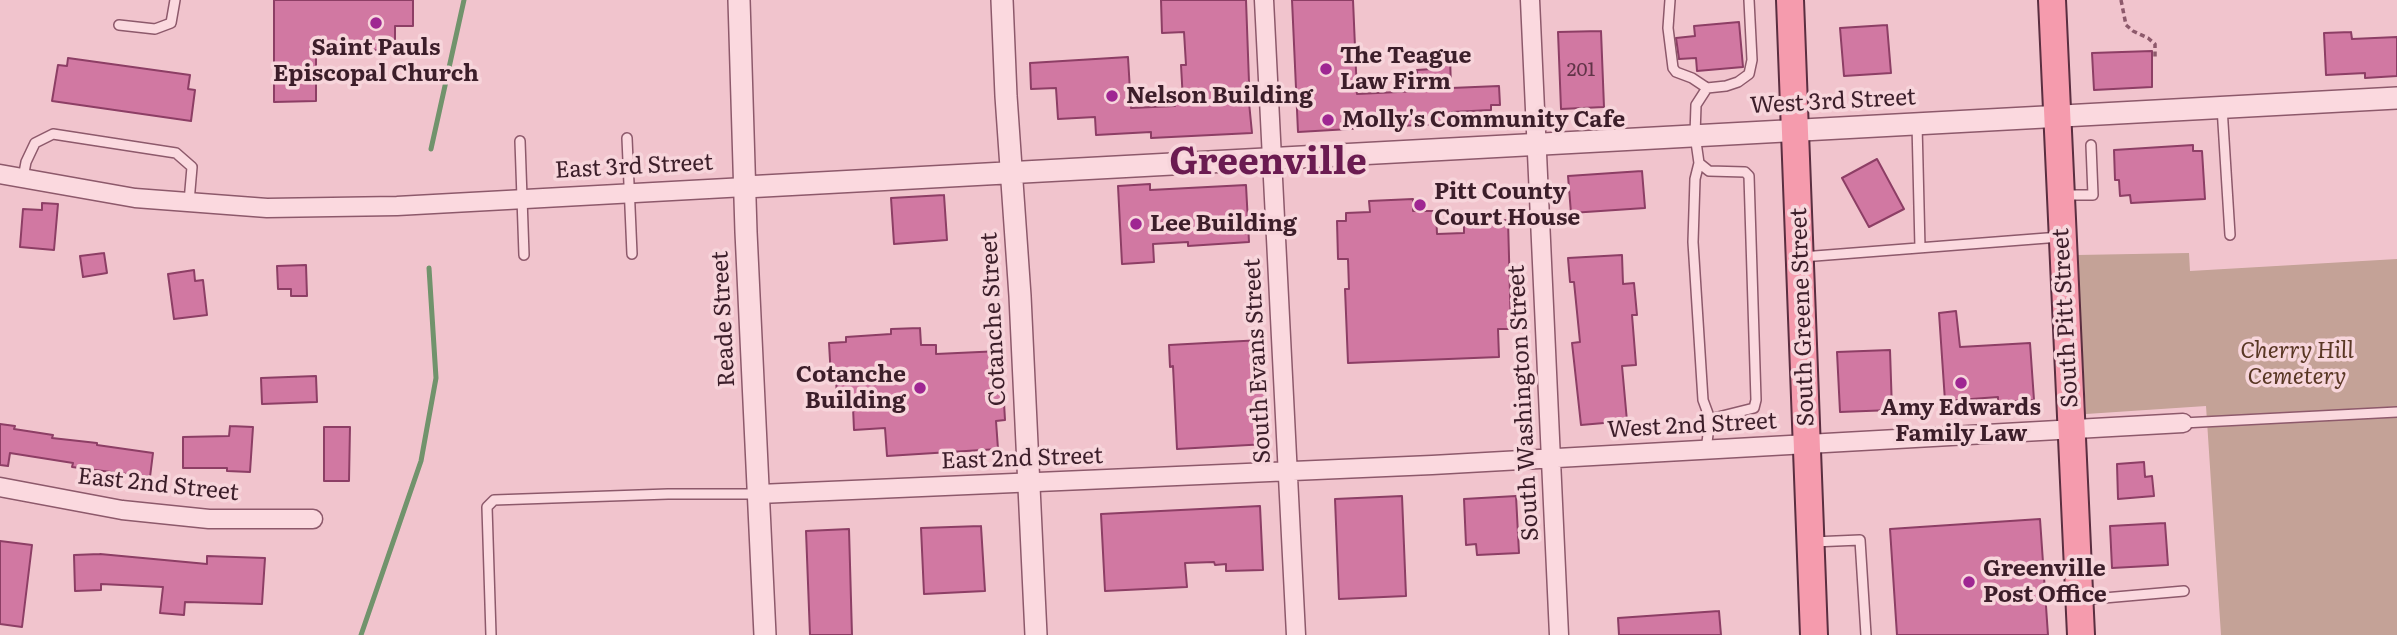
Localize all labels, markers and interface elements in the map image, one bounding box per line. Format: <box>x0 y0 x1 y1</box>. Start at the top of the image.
marker: Saint Pauls Episcopal Church <box>368 15 384 31</box>
place label: Saint Pauls Episcopal Church <box>273 34 479 88</box>
place label: The Teague Law Firm <box>1340 42 1471 96</box>
house number: 201 <box>1567 59 1595 81</box>
marker: The Teague Law Firm <box>1318 61 1334 77</box>
place label: Nelson Building <box>1126 82 1313 110</box>
street label: West 3rd Street <box>1749 84 1917 120</box>
marker: Nelson Building <box>1104 88 1120 104</box>
place label: Molly's Community Cafe <box>1342 106 1625 134</box>
marker: Molly's Community Cafe <box>1320 112 1336 128</box>
district label: Greenville <box>1169 141 1367 185</box>
street label: East 3rd Street <box>554 149 714 185</box>
place label: Pitt County Court House <box>1434 178 1580 232</box>
marker: Pitt County Court House <box>1412 197 1428 213</box>
street label: South Greene Street <box>1785 207 1821 427</box>
place label: Lee Building <box>1150 210 1297 238</box>
marker: Lee Building <box>1128 216 1144 232</box>
street label: South Pitt Street <box>2048 227 2084 409</box>
street label: Cotanche Street <box>976 231 1012 407</box>
street label: Reade Street <box>707 250 741 388</box>
street label: South Evans Street <box>1239 258 1277 464</box>
street label: South Washington Street <box>1503 264 1545 542</box>
park label: Cherry Hill Cemetery <box>2240 337 2354 391</box>
place label: Cotanche Building <box>796 361 906 415</box>
marker: Amy Edwards Family Law <box>1953 375 1969 391</box>
marker: Cotanche Building <box>912 380 928 396</box>
place label: Amy Edwards Family Law <box>1881 394 2041 448</box>
street label: West 2nd Street <box>1606 408 1778 444</box>
street label: East 2nd Street <box>941 442 1103 476</box>
street label: East 2nd Street <box>76 463 240 507</box>
place label: Greenville Post Office <box>1983 555 2107 609</box>
marker: Greenville Post Office <box>1961 574 1977 590</box>

